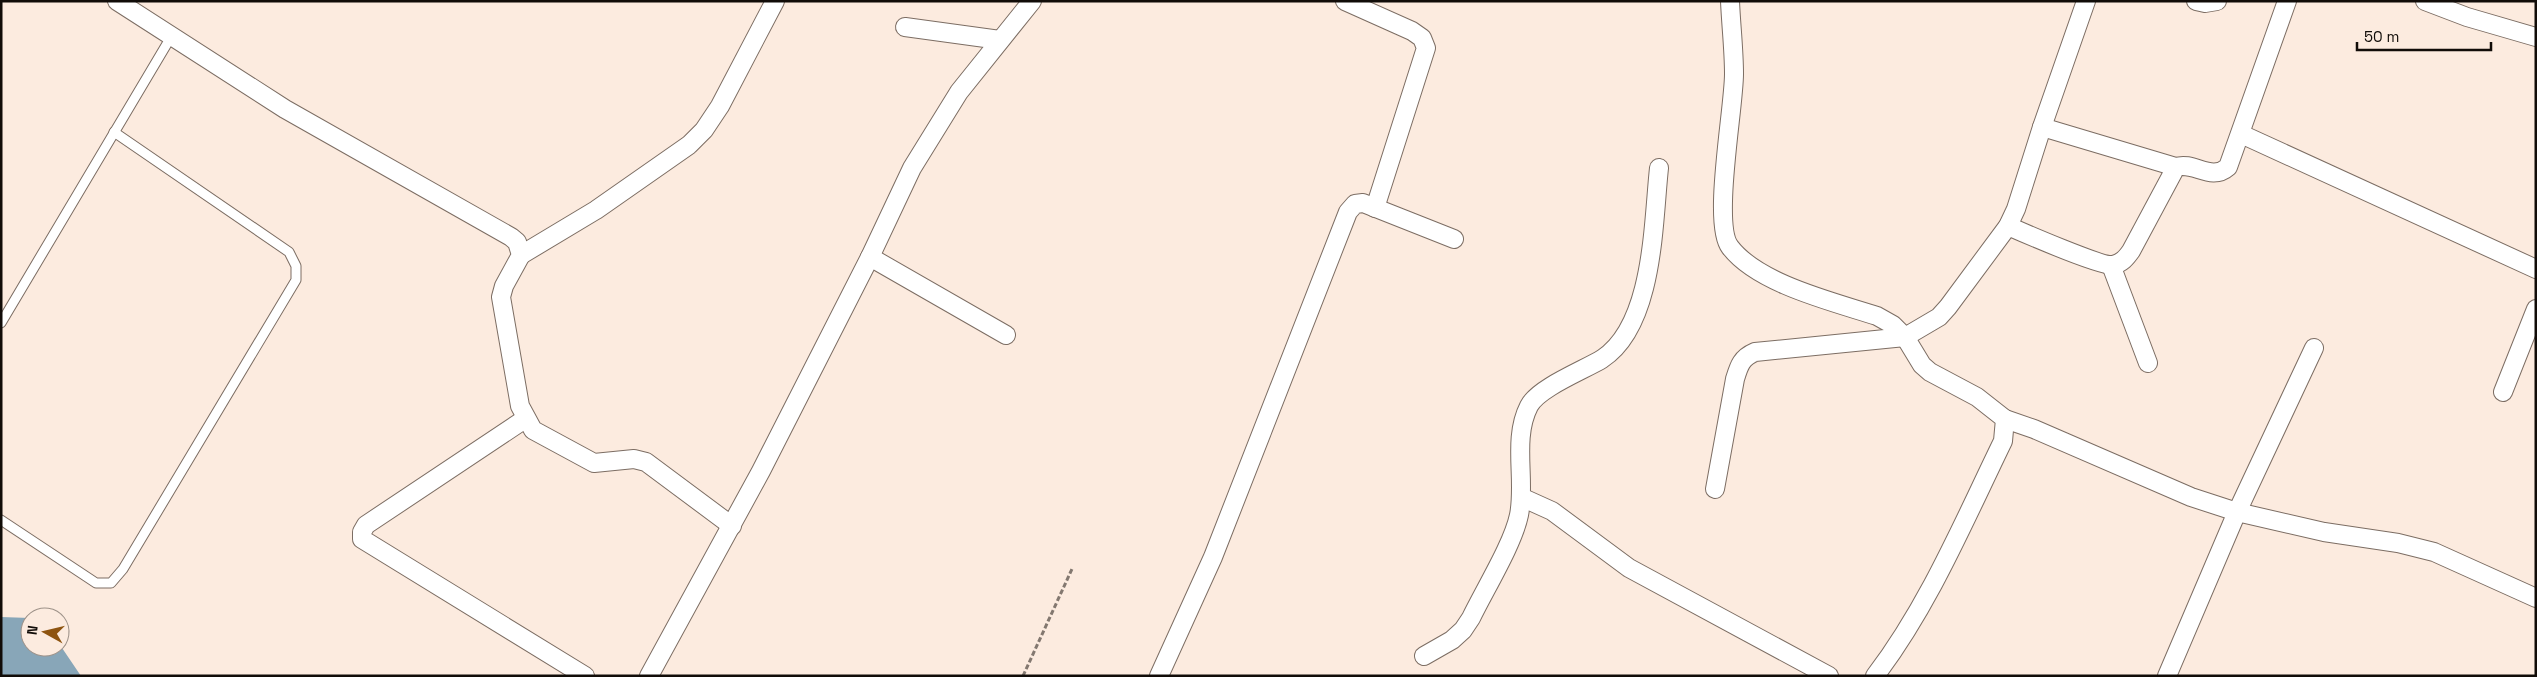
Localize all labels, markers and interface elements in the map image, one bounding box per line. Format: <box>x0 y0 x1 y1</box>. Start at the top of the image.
scale bar <box>2357 20 2491 52</box>
text: 50 m <box>2364 27 2399 46</box>
north arrow <box>20 607 70 657</box>
text: N <box>23 624 42 636</box>

